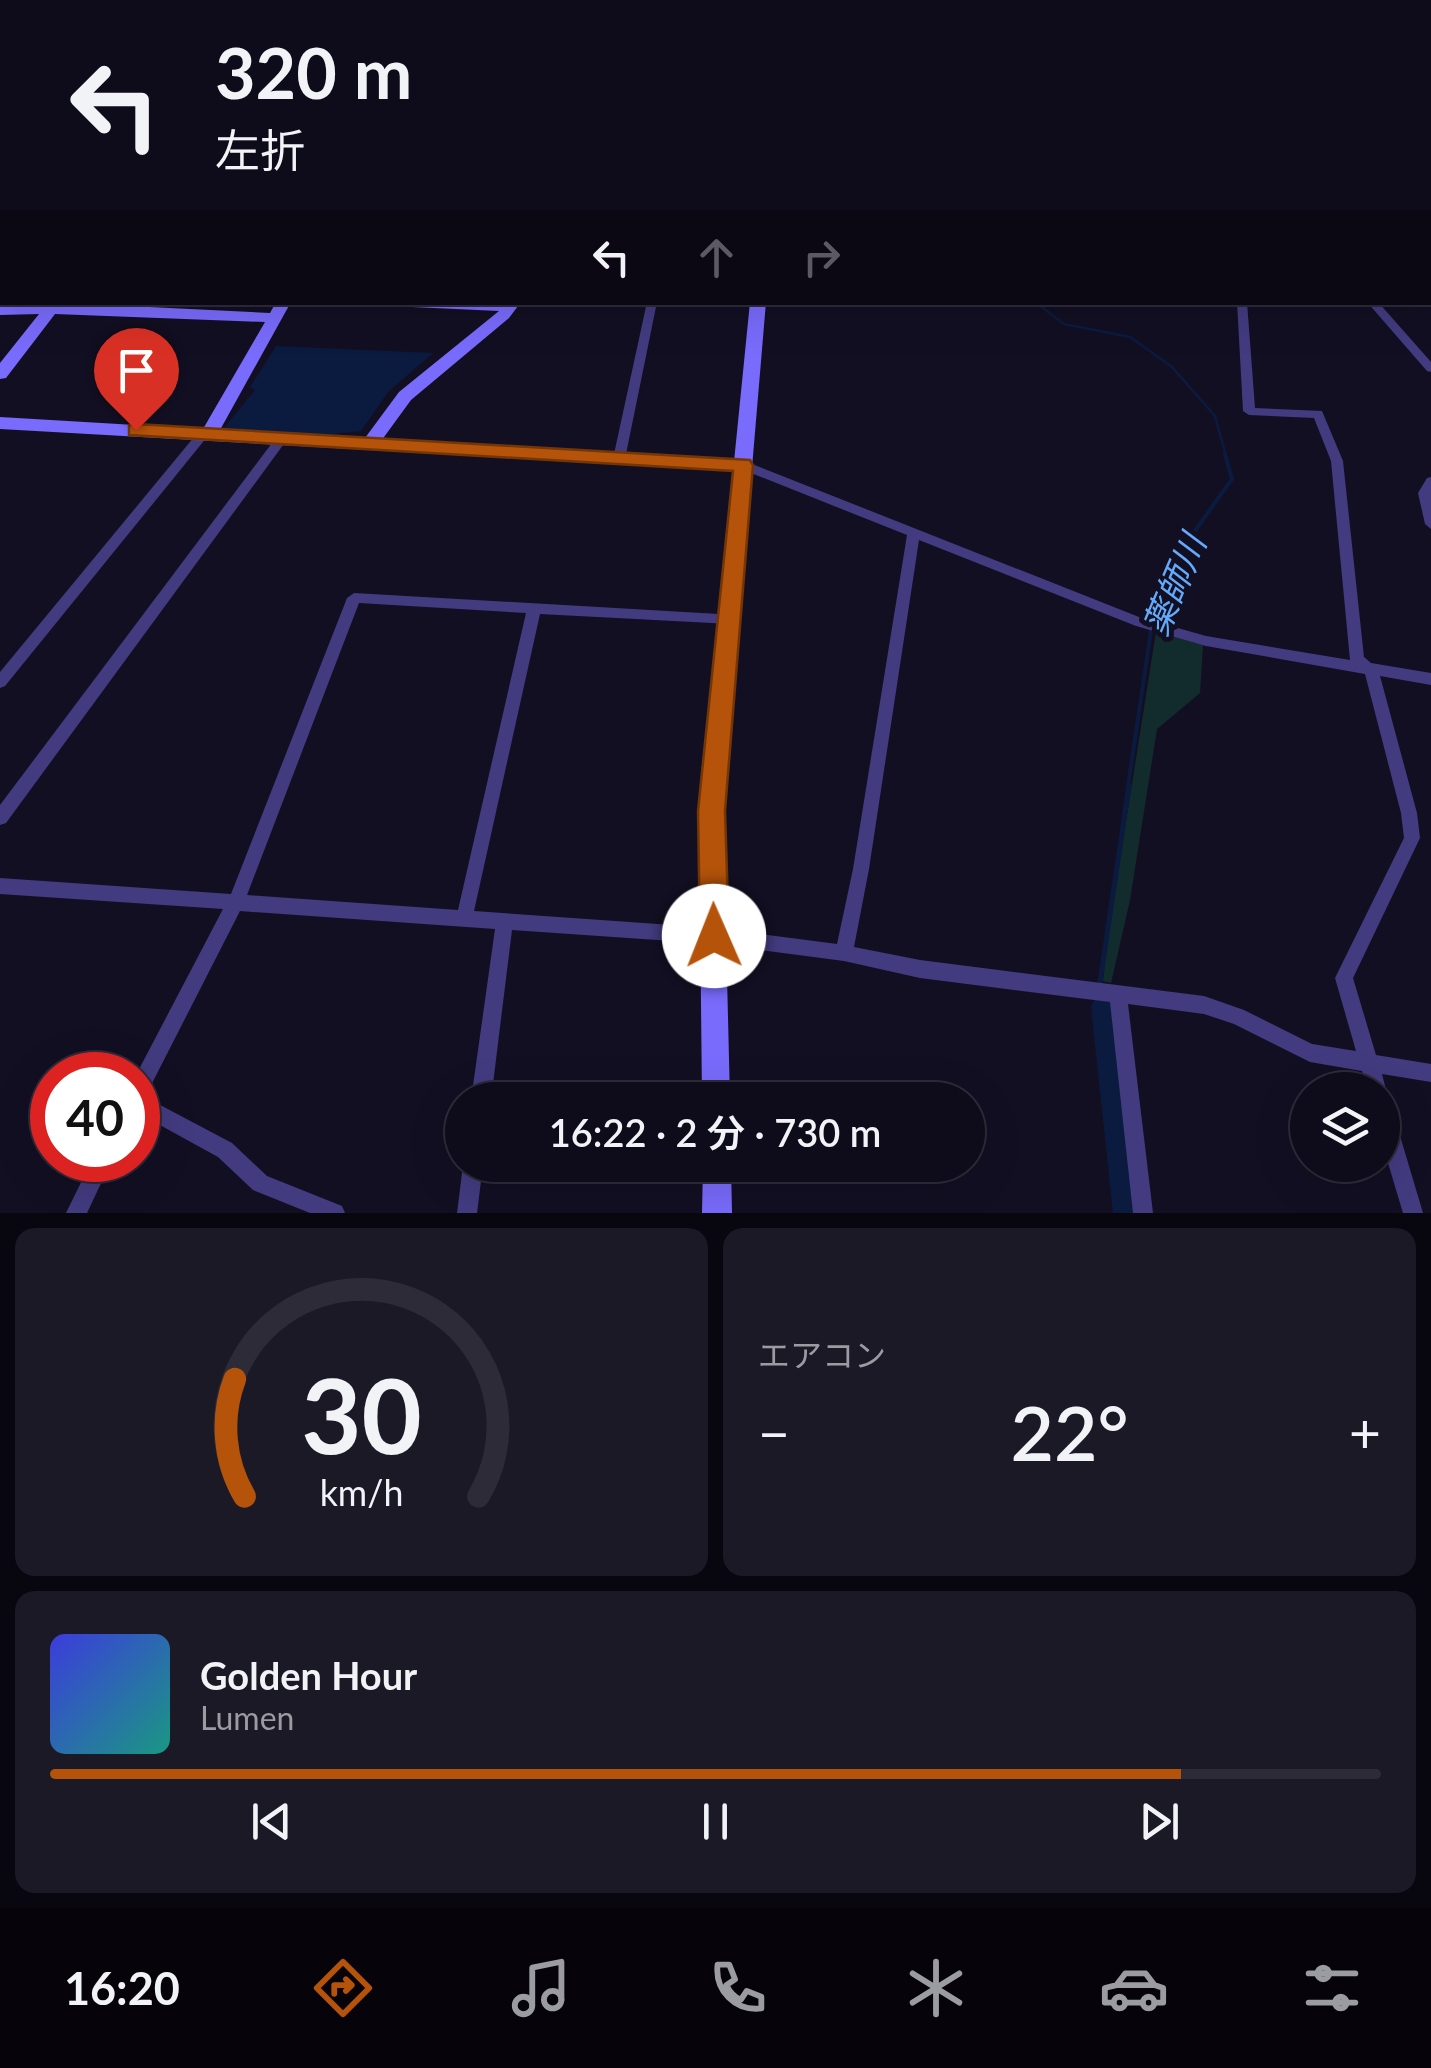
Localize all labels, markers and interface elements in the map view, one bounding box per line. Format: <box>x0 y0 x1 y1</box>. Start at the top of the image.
text: 320 m <box>215 30 412 114</box>
icon: left <box>50 40 180 170</box>
text: 左折 <box>215 123 305 177</box>
icon: left <box>584 230 639 285</box>
icon: ahead <box>689 230 744 285</box>
icon: right <box>794 230 849 285</box>
pin <box>94 328 179 431</box>
icon: arrive <box>109 343 164 398</box>
water label: 薬師川 <box>1133 524 1215 641</box>
position arrow <box>662 884 766 988</box>
speed limit sign: 40 <box>30 1052 160 1182</box>
map controls <box>1290 1072 1400 1182</box>
button: layers <box>1290 1072 1400 1182</box>
text: 16:22 · 2 分 · 730 m <box>549 1109 881 1155</box>
text: エアコン <box>758 1335 886 1374</box>
text: 30 <box>301 1351 422 1476</box>
text: 22° <box>1010 1387 1129 1477</box>
text: − <box>758 1399 790 1465</box>
text: + <box>1349 1399 1381 1465</box>
text: km/h <box>320 1471 403 1514</box>
text: Golden Hour <box>200 1652 417 1698</box>
text: Lumen <box>200 1698 294 1737</box>
icon: previous <box>244 1794 299 1849</box>
icon: pause <box>688 1794 743 1849</box>
icon: next <box>1132 1794 1187 1849</box>
icon: directions <box>308 1953 378 2023</box>
icon: music <box>506 1953 576 2023</box>
icon: phone <box>703 1953 773 2023</box>
icon: climate <box>901 1953 971 2023</box>
icon: car <box>1099 1953 1169 2023</box>
icon: filters <box>1297 1953 1367 2023</box>
text: 16:20 <box>64 1961 180 2015</box>

